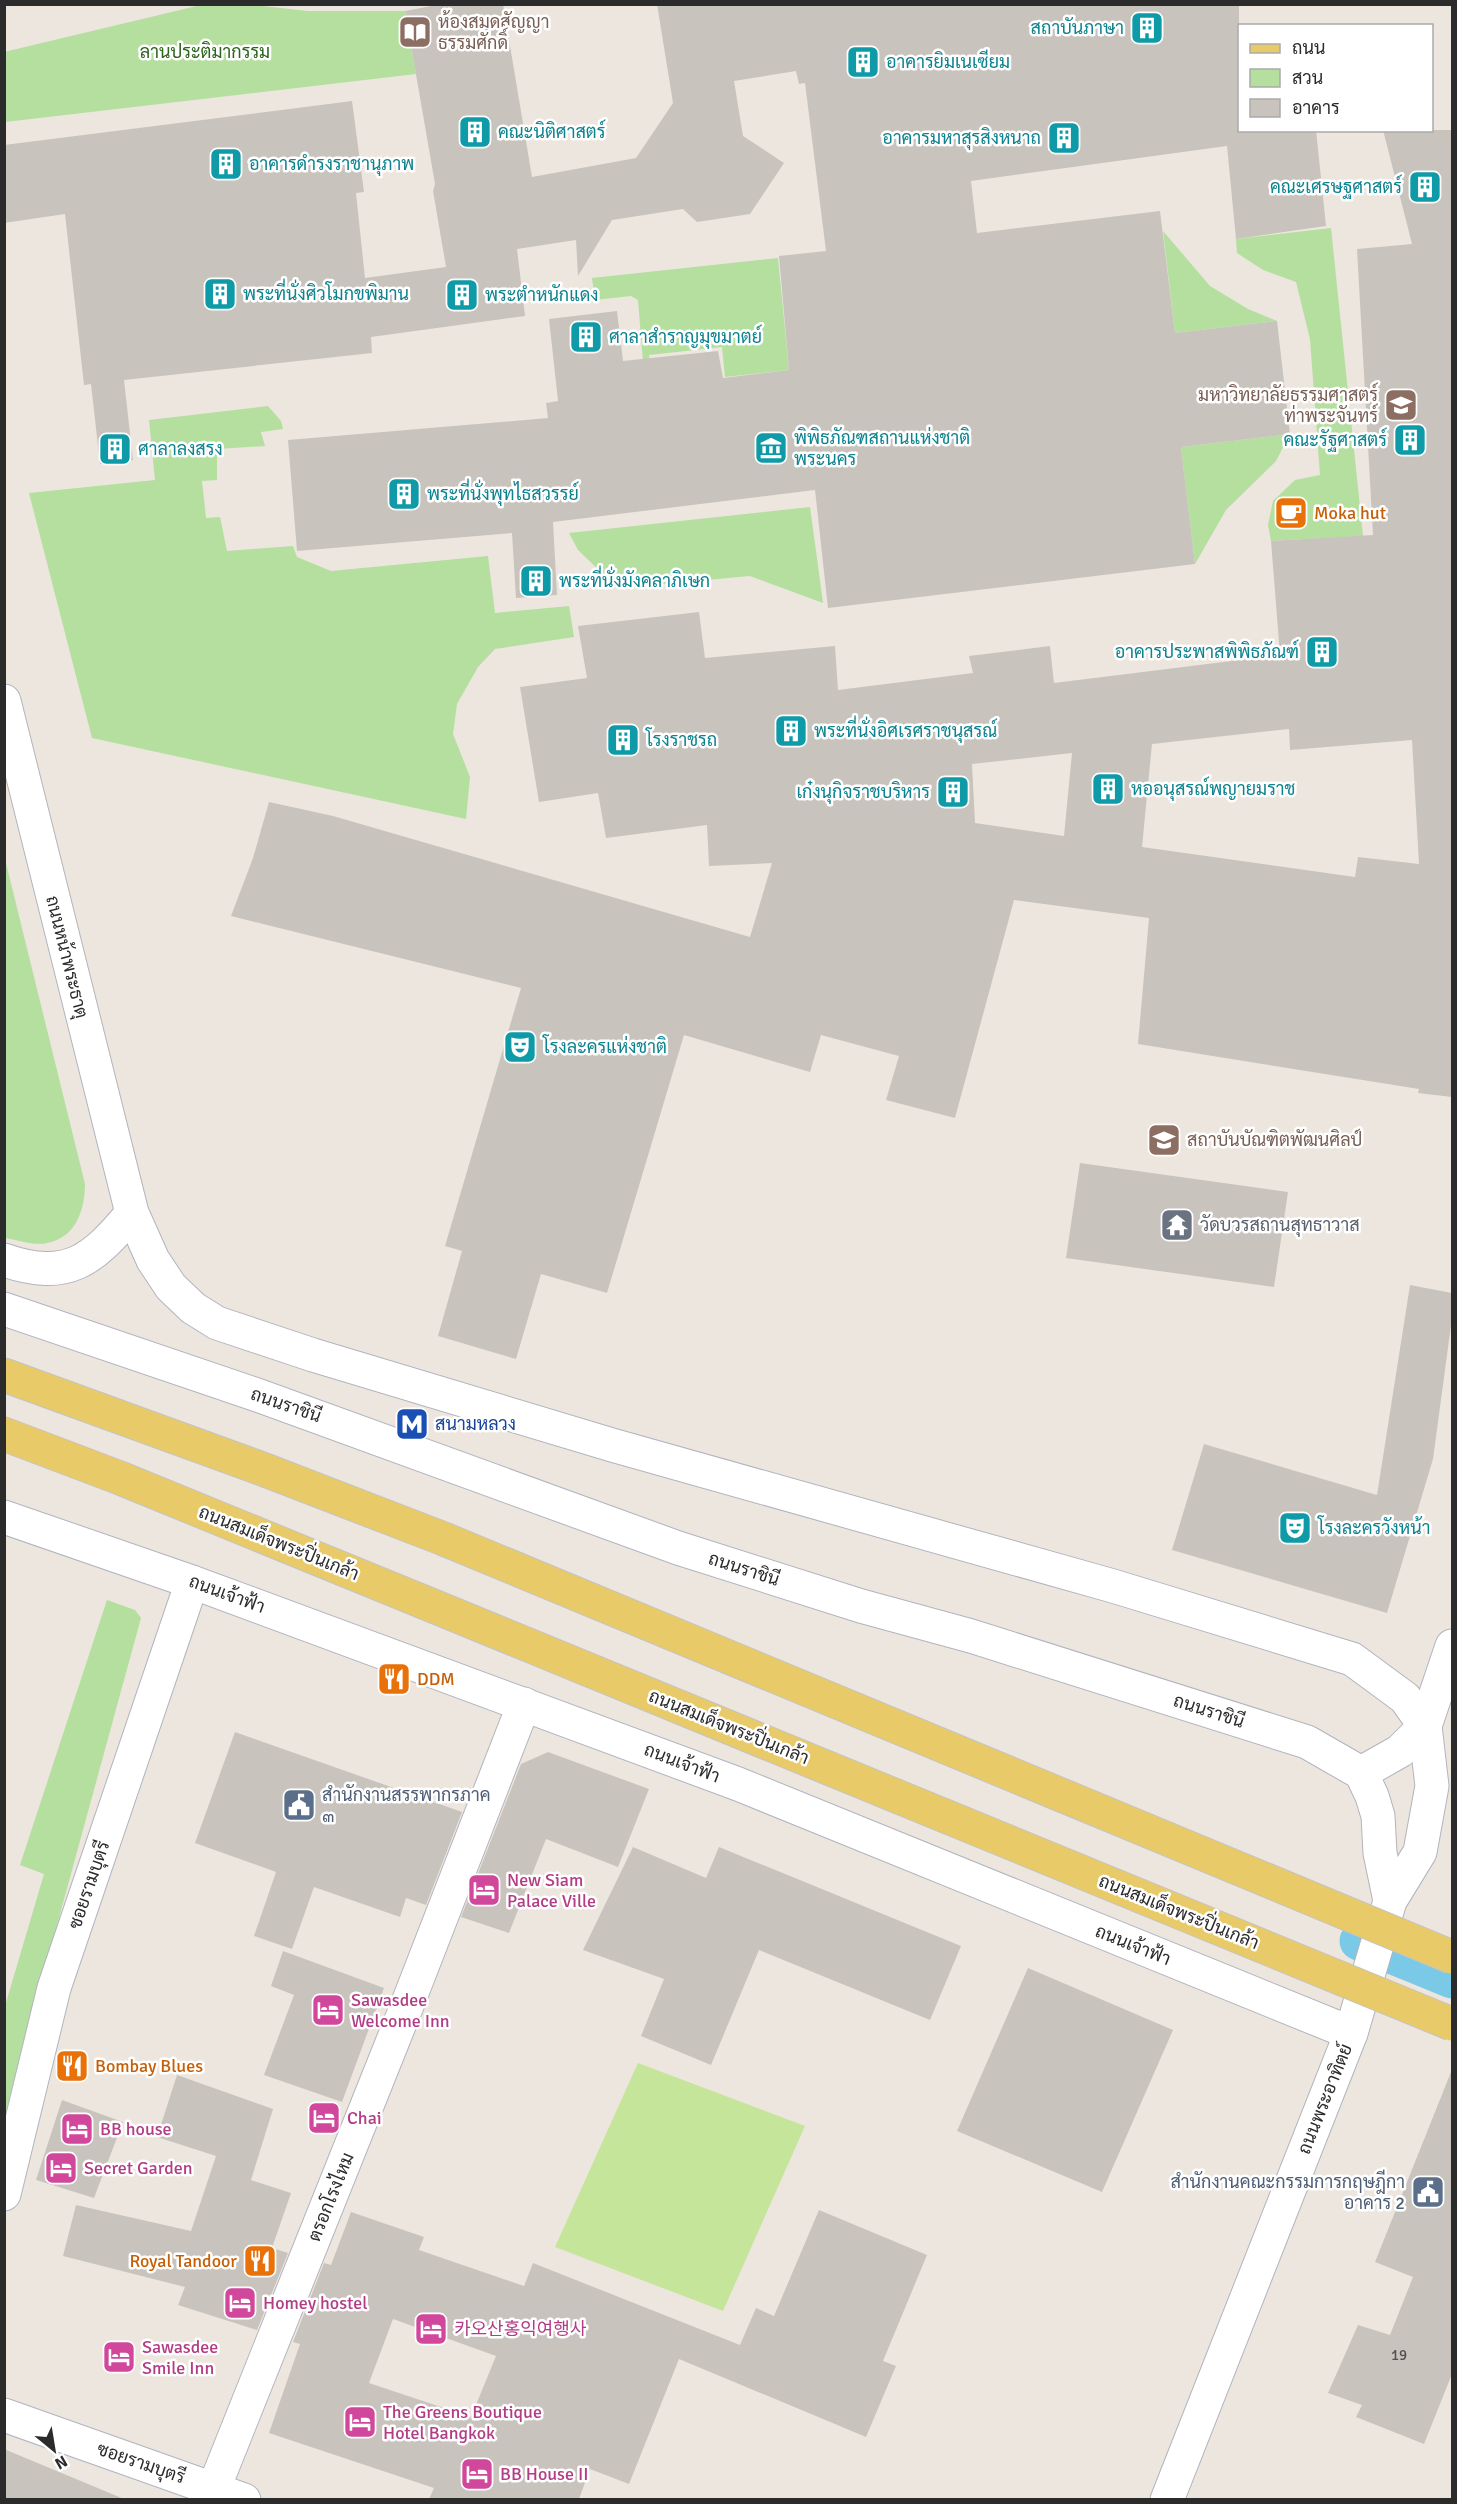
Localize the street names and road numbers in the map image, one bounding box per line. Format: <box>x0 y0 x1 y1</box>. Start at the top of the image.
street label: ถนนหน้าพระธาตุ <box>40 893 94 1021</box>
street label: ถนนราชินี <box>248 1381 325 1427</box>
street label: ถนนสมเด็จพระปิ่นเกล้า <box>196 1497 364 1585</box>
street label: ถนนราชินี <box>706 1545 783 1591</box>
street label: ถนนเจ้าฟ้า <box>186 1569 268 1618</box>
street label: ถนนสมเด็จพระปิ่นเกล้า <box>646 1681 814 1769</box>
street label: ถนนราชินี <box>1171 1687 1248 1733</box>
street label: ถนนเจ้าฟ้า <box>641 1738 723 1787</box>
street label: ซอยรามบุตรี <box>62 1837 115 1932</box>
street label: ถนนสมเด็จพระปิ่นเกล้า <box>1096 1866 1264 1954</box>
street label: ถนนเจ้าฟ้า <box>1092 1919 1174 1970</box>
street label: ถนนพระอาทิตย์ <box>1291 2040 1357 2157</box>
street label: ตรอกโรงไหม <box>301 2149 359 2245</box>
street label: ซอยรามบุตรี <box>94 2436 189 2489</box>

